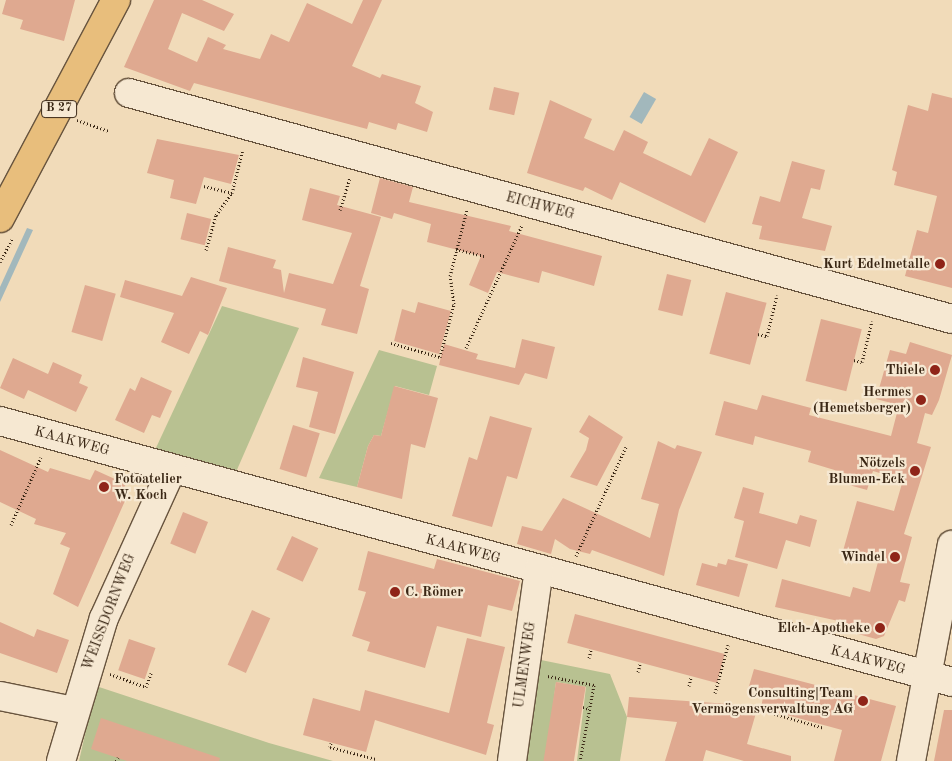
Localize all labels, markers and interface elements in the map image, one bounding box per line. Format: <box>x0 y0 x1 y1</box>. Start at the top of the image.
road number: B 27 <box>40 100 78 118</box>
street label: EICHWEG <box>504 189 576 223</box>
place label: Kurt Edelmetalle <box>823 256 930 272</box>
marker: Kurt Edelmetalle <box>934 258 946 270</box>
place label: Thiele <box>885 362 925 378</box>
marker: Thiele <box>929 364 941 376</box>
place label: Hermes (Hemetsberger) <box>813 384 911 417</box>
marker: Hermes (Hemetsberger) <box>915 394 927 406</box>
street label: KAAKWEG <box>33 423 111 459</box>
place label: Nötzels Blumen-Eck <box>828 455 905 488</box>
marker: Nötzels Blumen-Eck <box>909 465 921 477</box>
place label: Fotoatelier W. Koch <box>114 471 182 504</box>
marker: Fotoatelier W. Koch <box>98 481 110 493</box>
street label: KAAKWEG <box>424 531 502 567</box>
place label: Windel <box>840 549 885 565</box>
street label: WEISSDORNWEG <box>79 551 139 673</box>
marker: Windel <box>889 551 901 563</box>
place label: C. Römer <box>405 584 463 600</box>
marker: C. Römer <box>389 586 401 598</box>
place label: Elch-Apotheke <box>777 620 870 636</box>
street label: ULMENWEG <box>511 621 539 709</box>
marker: Elch-Apotheke <box>874 622 886 634</box>
street label: KAAKWEG <box>829 642 907 678</box>
place label: Consulting|Team Vermögensverwaltung AG <box>691 685 853 718</box>
marker: Consulting|Team Vermögensverwaltung AG <box>857 695 869 707</box>

